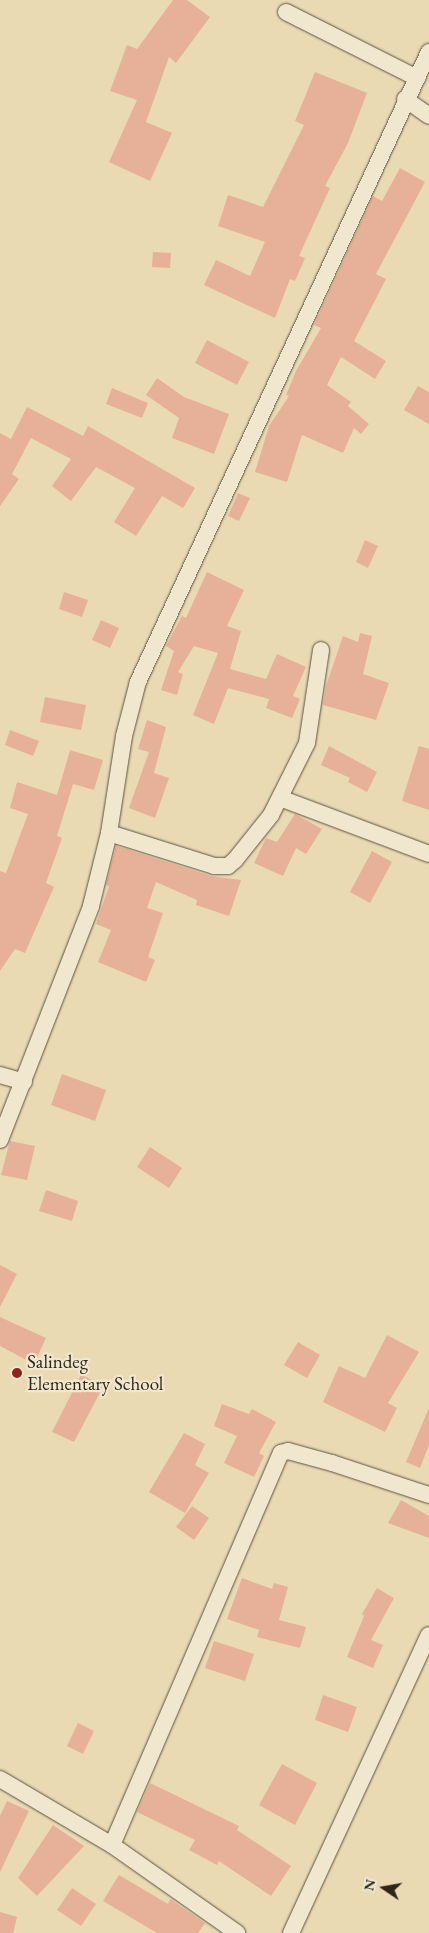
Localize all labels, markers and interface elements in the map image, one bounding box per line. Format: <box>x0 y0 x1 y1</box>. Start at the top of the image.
place label: Salindeg Elementary School <box>27 1351 163 1395</box>
marker: Salindeg Elementary School <box>11 1367 23 1379</box>
north arrow <box>359 1863 409 1913</box>
text: N <box>359 1877 379 1892</box>

